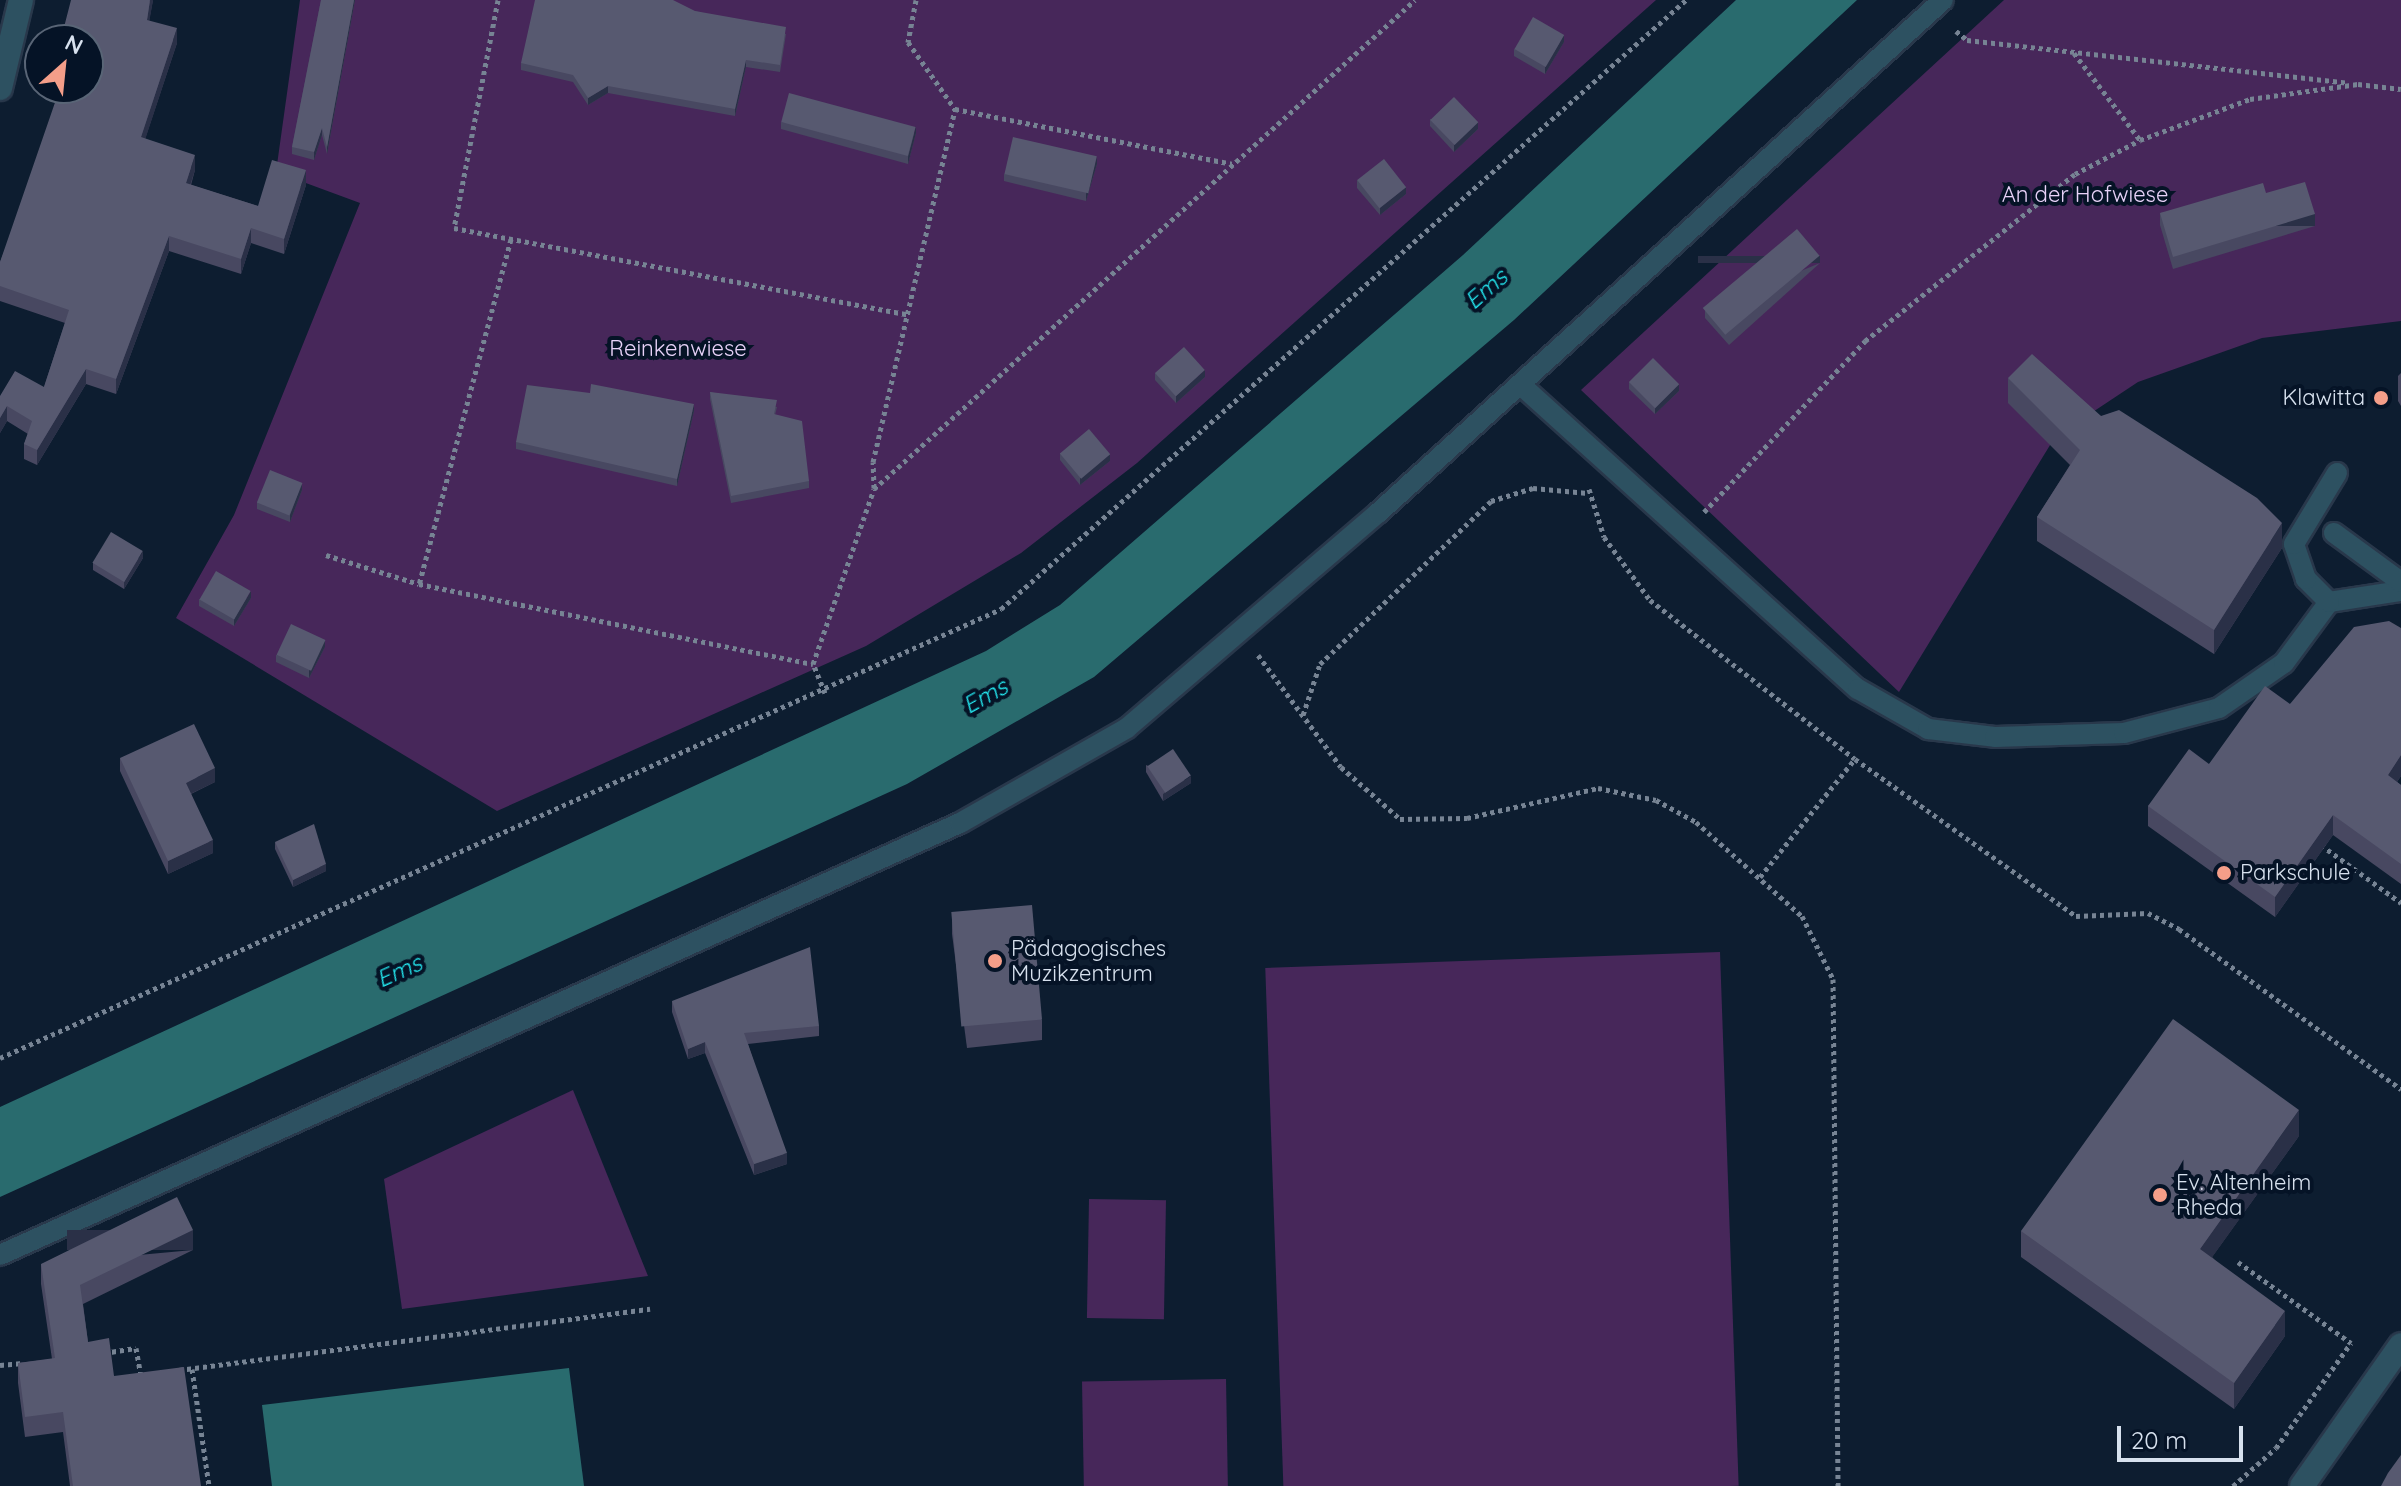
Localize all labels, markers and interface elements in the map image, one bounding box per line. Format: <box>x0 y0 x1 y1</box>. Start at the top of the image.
north arrow <box>24 24 104 104</box>
text: N <box>60 28 88 61</box>
park label: An der Hofwiese <box>2002 182 2168 208</box>
water label: Ems <box>1459 263 1513 315</box>
park label: Reinkenwiese <box>609 336 747 362</box>
place label: Klawitta <box>2282 385 2365 411</box>
marker: Klawitta <box>2372 389 2390 407</box>
water label: Ems <box>958 672 1012 720</box>
place label: Parkschule <box>2240 860 2350 886</box>
marker: Parkschule <box>2215 864 2233 882</box>
place label: Pädagogisches Muzikzentrum <box>1011 935 1166 986</box>
water label: Ems <box>372 948 426 994</box>
marker: Pädagogisches Muzikzentrum <box>986 952 1004 970</box>
place label: Ev. Altenheim Rheda <box>2176 1169 2311 1220</box>
marker: Ev. Altenheim Rheda <box>2151 1186 2169 1204</box>
scale bar <box>2121 1410 2247 1460</box>
text: 20 m <box>2131 1425 2187 1455</box>

